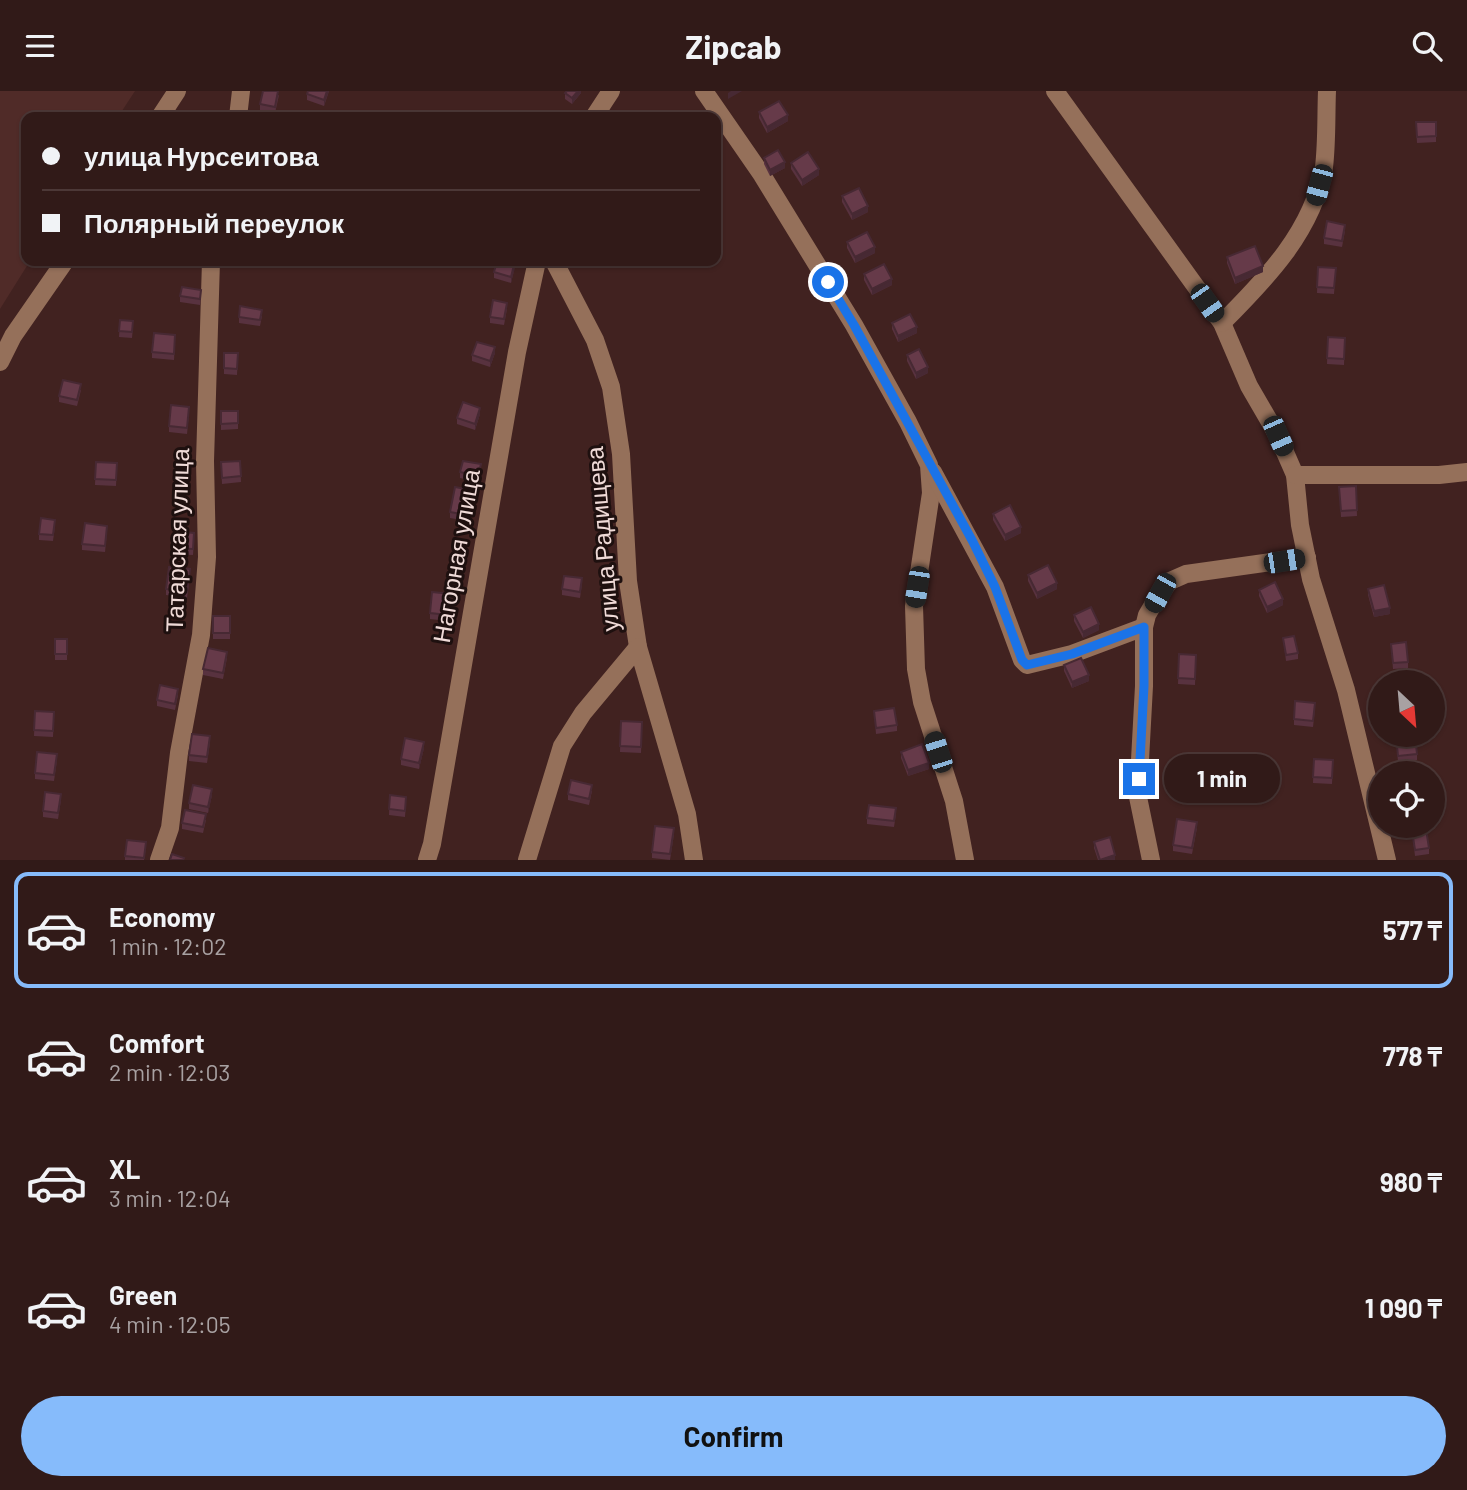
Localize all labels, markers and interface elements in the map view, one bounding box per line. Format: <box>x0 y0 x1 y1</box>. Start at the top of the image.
icon: menu <box>21 27 59 65</box>
text: Zipcab <box>685 27 782 65</box>
icon: search <box>1408 27 1446 65</box>
text: улица Нурсеитова <box>84 140 319 171</box>
car <box>1304 162 1335 208</box>
text: Полярный переулок <box>84 207 344 238</box>
route start <box>812 266 844 298</box>
car <box>1187 280 1228 326</box>
car <box>1260 413 1297 459</box>
street label: улица Радищева <box>579 445 624 633</box>
street label: Татарская улица <box>159 447 194 632</box>
street label: Нагорная улица <box>426 466 485 645</box>
car <box>1262 547 1307 575</box>
car <box>904 565 931 609</box>
car <box>1141 570 1180 616</box>
north arrow <box>1368 670 1446 747</box>
map controls <box>1368 670 1445 838</box>
car <box>922 729 955 775</box>
callout: 1 min <box>1164 755 1279 803</box>
button: locate <box>1368 761 1445 838</box>
route end <box>1123 763 1155 795</box>
text: 1 min <box>1197 764 1247 792</box>
icon: car <box>25 899 88 962</box>
text: Economy <box>109 901 215 932</box>
text: 577 ₸ <box>1383 914 1442 945</box>
text: 1 min · 12:02 <box>109 932 226 960</box>
icon: car <box>25 1025 88 1088</box>
text: Comfort <box>109 1027 205 1058</box>
text: 778 ₸ <box>1383 1040 1442 1071</box>
text: 2 min · 12:03 <box>109 1058 230 1086</box>
icon: car <box>25 1151 88 1214</box>
text: XL <box>109 1153 140 1184</box>
text: 980 ₸ <box>1380 1166 1442 1197</box>
text: 3 min · 12:04 <box>109 1184 231 1212</box>
icon: car <box>25 1277 88 1340</box>
text: Green <box>109 1279 177 1310</box>
text: 1 090 ₸ <box>1365 1292 1442 1323</box>
text: 4 min · 12:05 <box>109 1310 231 1338</box>
button: Confirm <box>21 1396 1446 1476</box>

